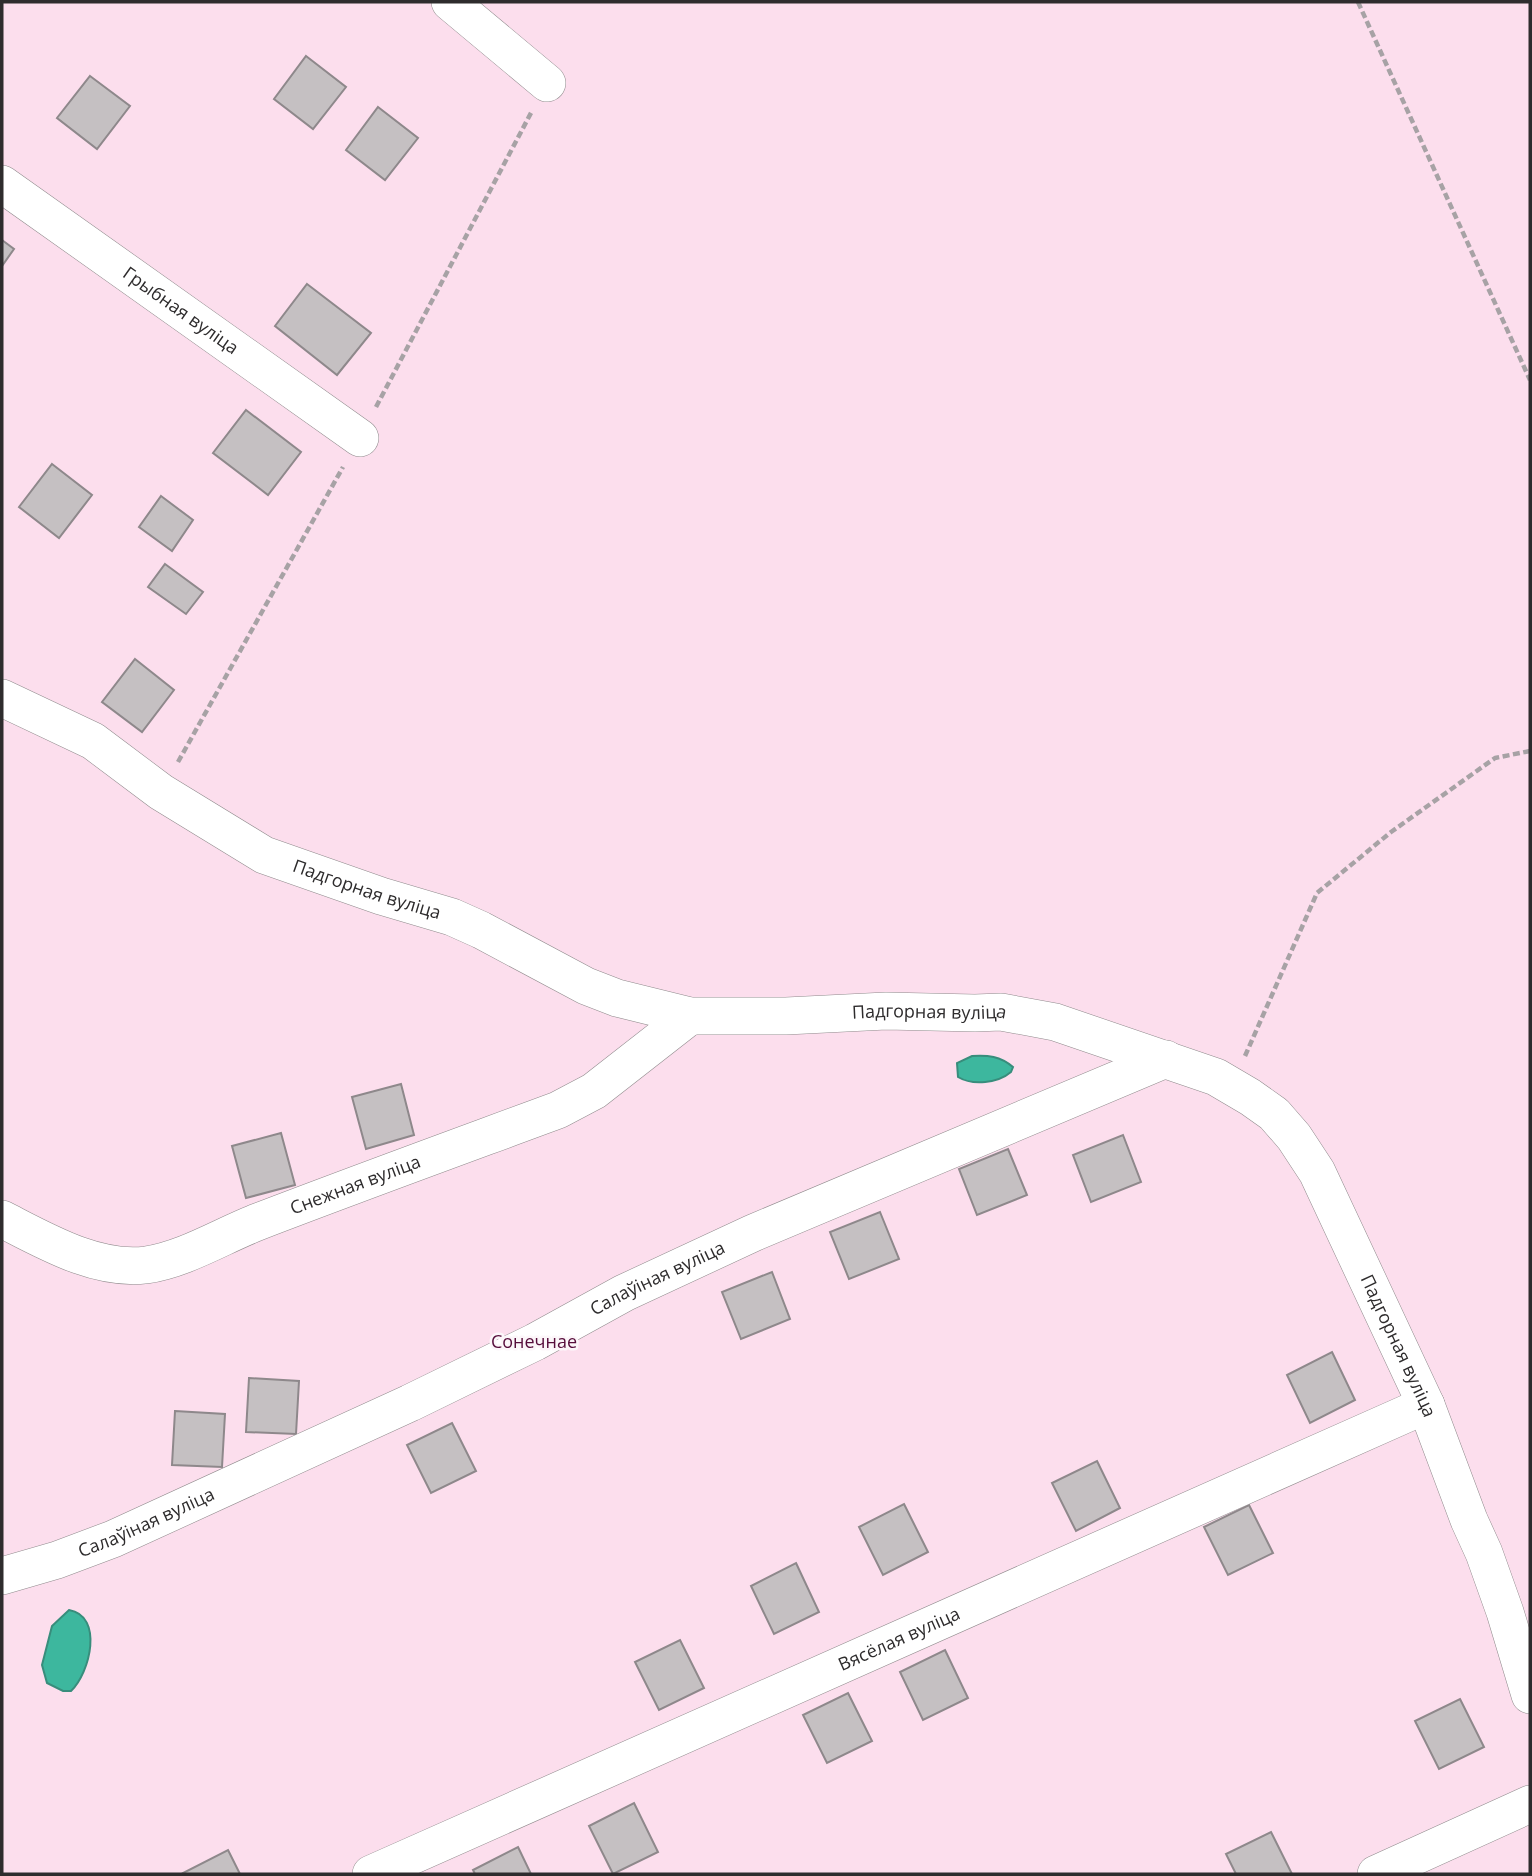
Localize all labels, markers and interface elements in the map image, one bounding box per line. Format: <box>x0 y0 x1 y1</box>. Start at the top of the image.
street label: Грыбная вуліца <box>119 261 244 359</box>
street label: Падгорная вуліца <box>290 853 444 924</box>
street label: Падгорная вуліца <box>851 998 1009 1024</box>
street label: Снежная вуліца <box>286 1149 424 1219</box>
street label: Салаўіная вуліца <box>585 1235 728 1320</box>
street label: Падгорная вуліца <box>1356 1270 1442 1420</box>
park label: Сонечнае <box>491 1329 577 1353</box>
street label: Салаўіная вуліца <box>74 1481 218 1562</box>
street label: Вясёлая вуліца <box>834 1601 963 1676</box>

